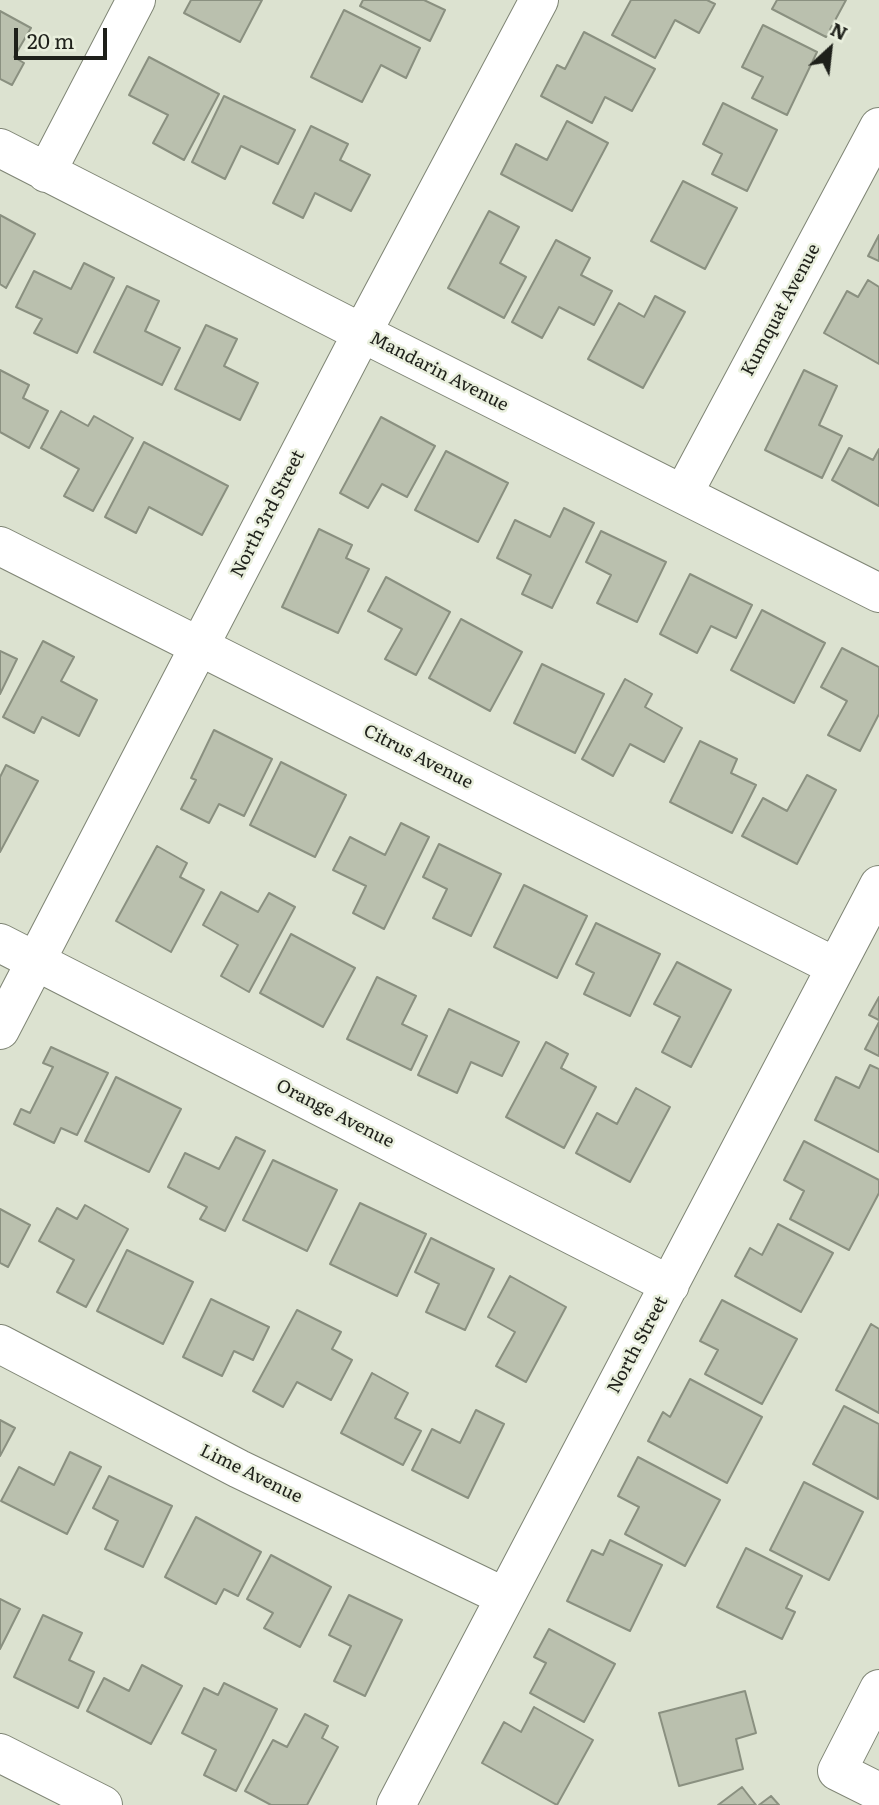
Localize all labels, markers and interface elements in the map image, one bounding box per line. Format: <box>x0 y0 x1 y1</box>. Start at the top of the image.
scale bar <box>18 14 110 58</box>
north arrow <box>795 14 865 84</box>
text: N <box>826 14 853 46</box>
text: 20 m <box>27 24 74 55</box>
street label: Kumquat Avenue <box>737 240 825 380</box>
street label: Mandarin Avenue <box>366 328 512 416</box>
street label: North 3rd Street <box>227 447 309 581</box>
street label: Citrus Avenue <box>360 720 476 794</box>
street label: Orange Avenue <box>272 1075 398 1153</box>
street label: North Street <box>603 1293 673 1397</box>
street label: Lime Avenue <box>196 1440 306 1508</box>

